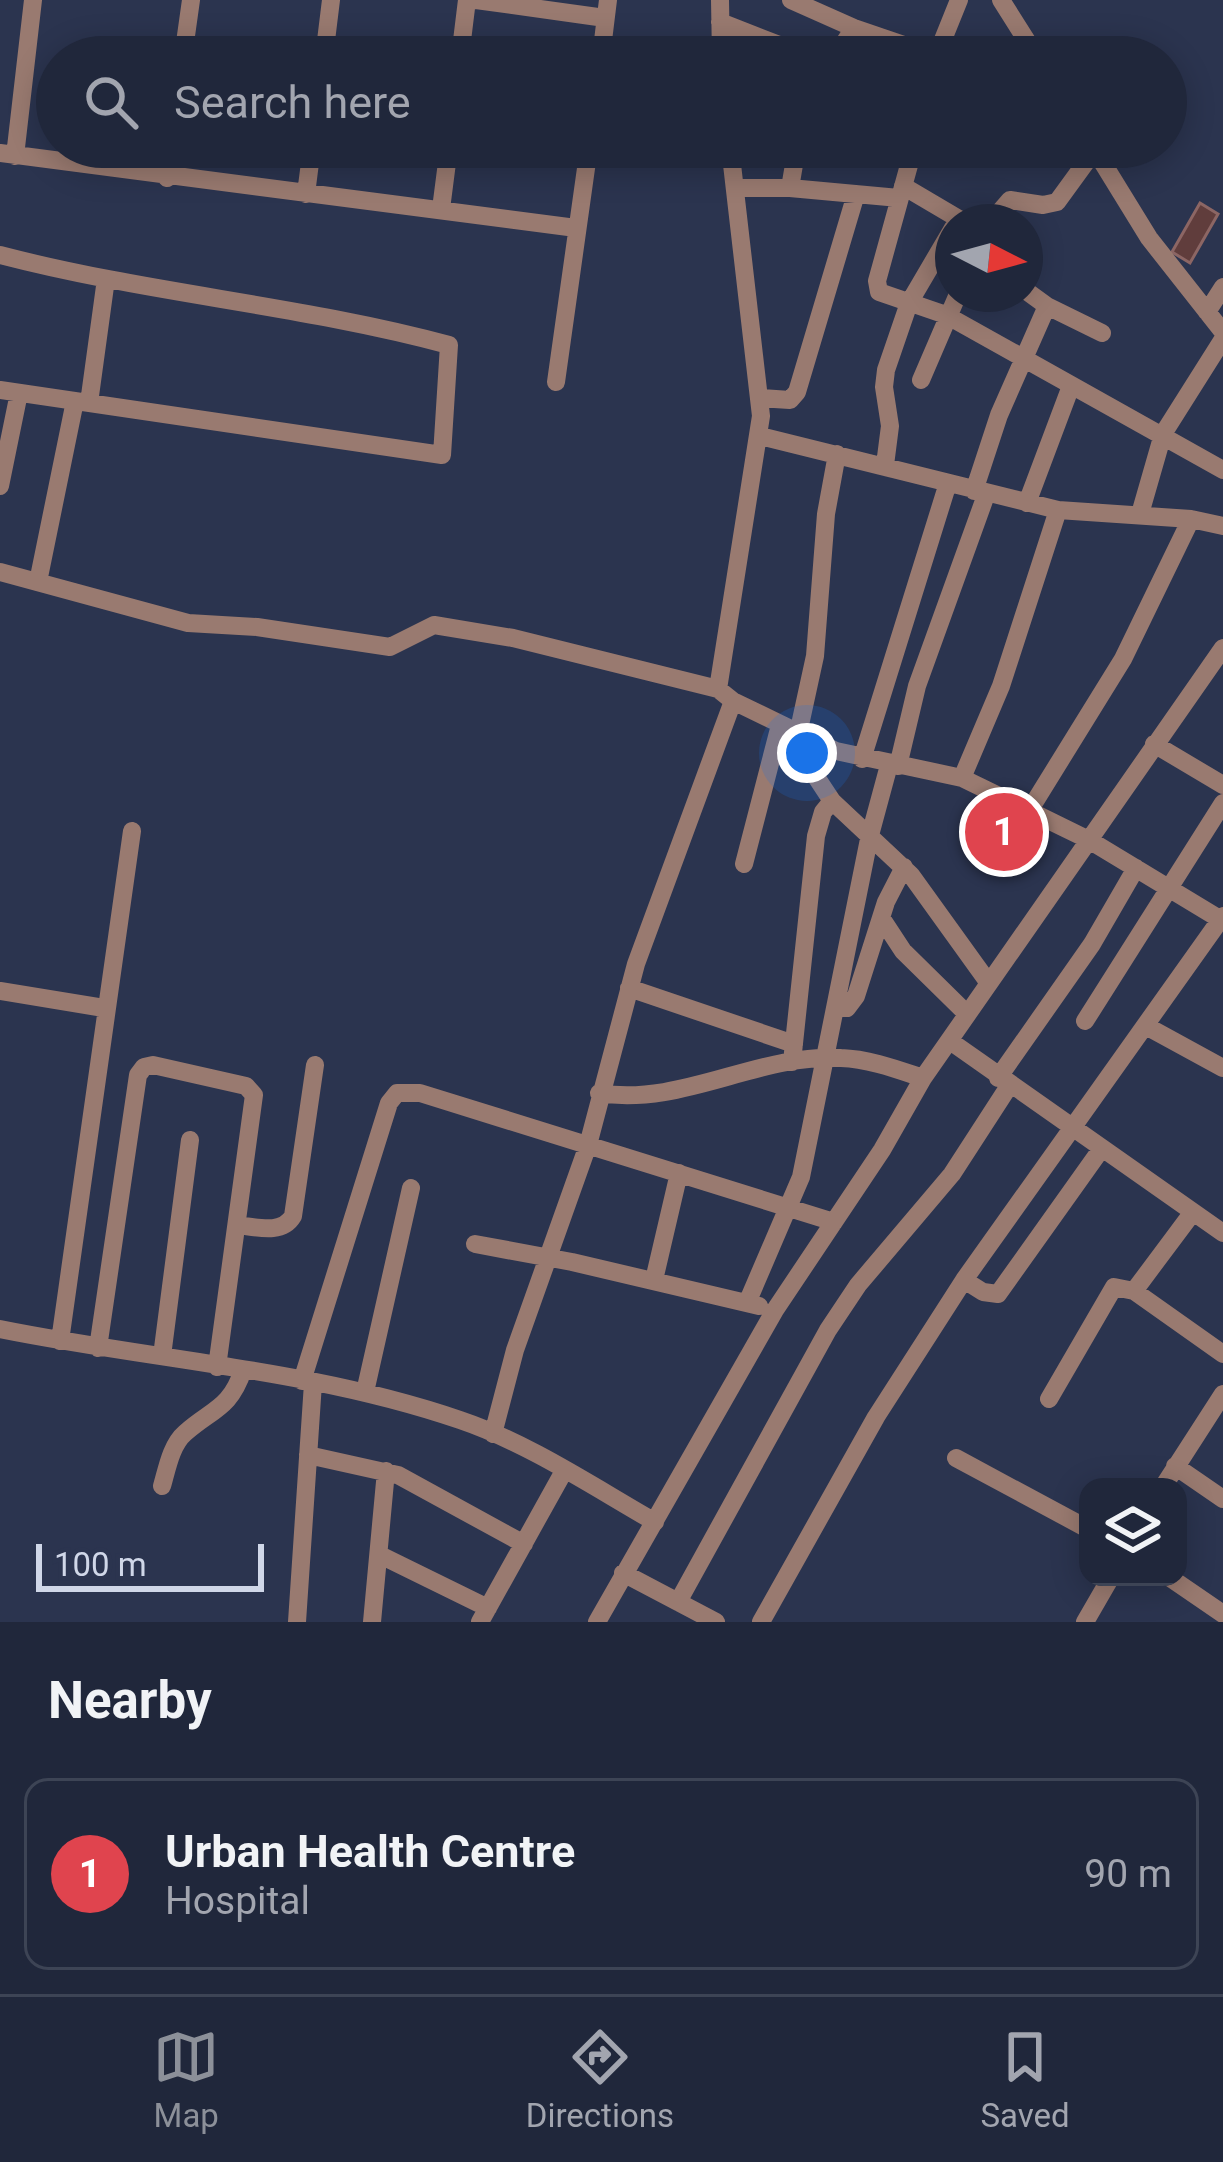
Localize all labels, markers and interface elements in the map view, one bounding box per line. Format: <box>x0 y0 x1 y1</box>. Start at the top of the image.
search box <box>36 36 1187 168</box>
icon: search <box>78 69 144 135</box>
text: Search here <box>174 76 411 129</box>
north arrow <box>935 204 1043 312</box>
your location <box>777 723 837 783</box>
pin: 1 <box>965 787 1043 877</box>
map controls <box>1079 1478 1187 1586</box>
button: layers <box>1079 1478 1187 1586</box>
scale bar <box>36 1538 264 1591</box>
text: 100 m <box>54 1545 147 1584</box>
text: Nearby <box>48 1671 212 1730</box>
text: Urban Health Centre <box>165 1825 575 1878</box>
text: 1 <box>79 1851 101 1897</box>
text: 90 m <box>1084 1851 1172 1897</box>
text: Hospital <box>165 1878 310 1924</box>
tab: Map <box>153 2024 219 2135</box>
tab: Directions <box>526 2024 674 2135</box>
tab: Saved <box>981 2024 1070 2135</box>

